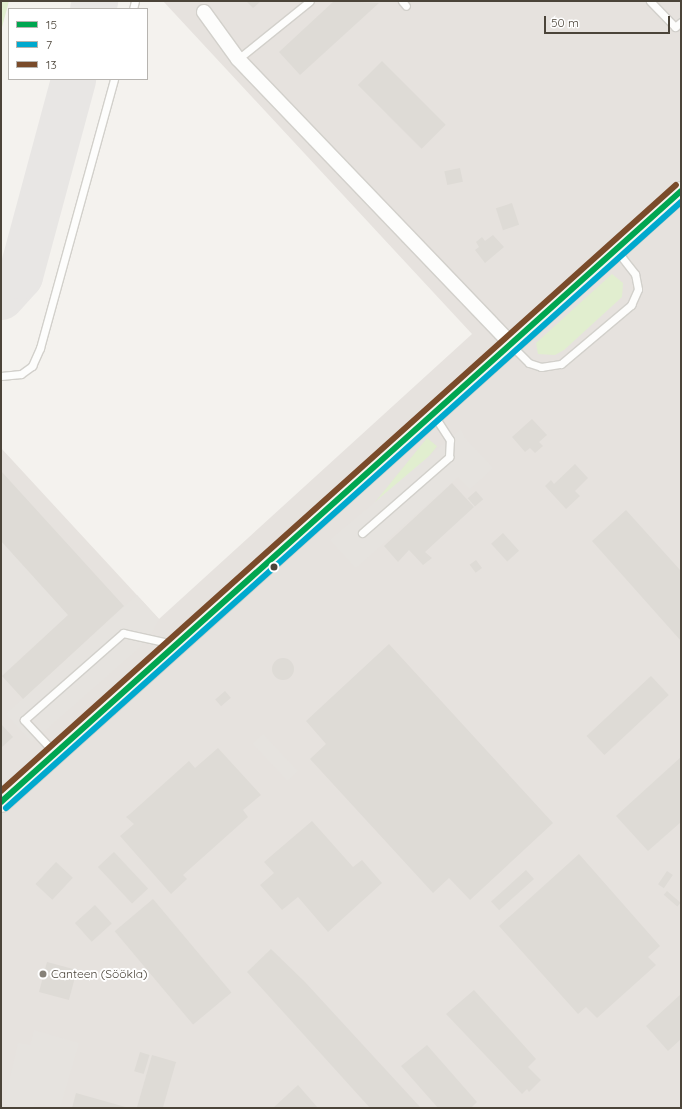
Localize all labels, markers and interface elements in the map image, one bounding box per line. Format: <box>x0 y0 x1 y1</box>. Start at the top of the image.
legend <box>8 8 148 80</box>
scale bar <box>546 8 672 34</box>
text: 50 m <box>551 15 579 30</box>
text: 15 <box>46 17 57 32</box>
text: 7 <box>46 37 52 52</box>
text: 13 <box>46 57 57 72</box>
unlabelled marker <box>269 562 279 572</box>
place label: Canteen (Söökla) <box>51 967 147 981</box>
marker: Canteen (Söökla) <box>38 969 48 979</box>

